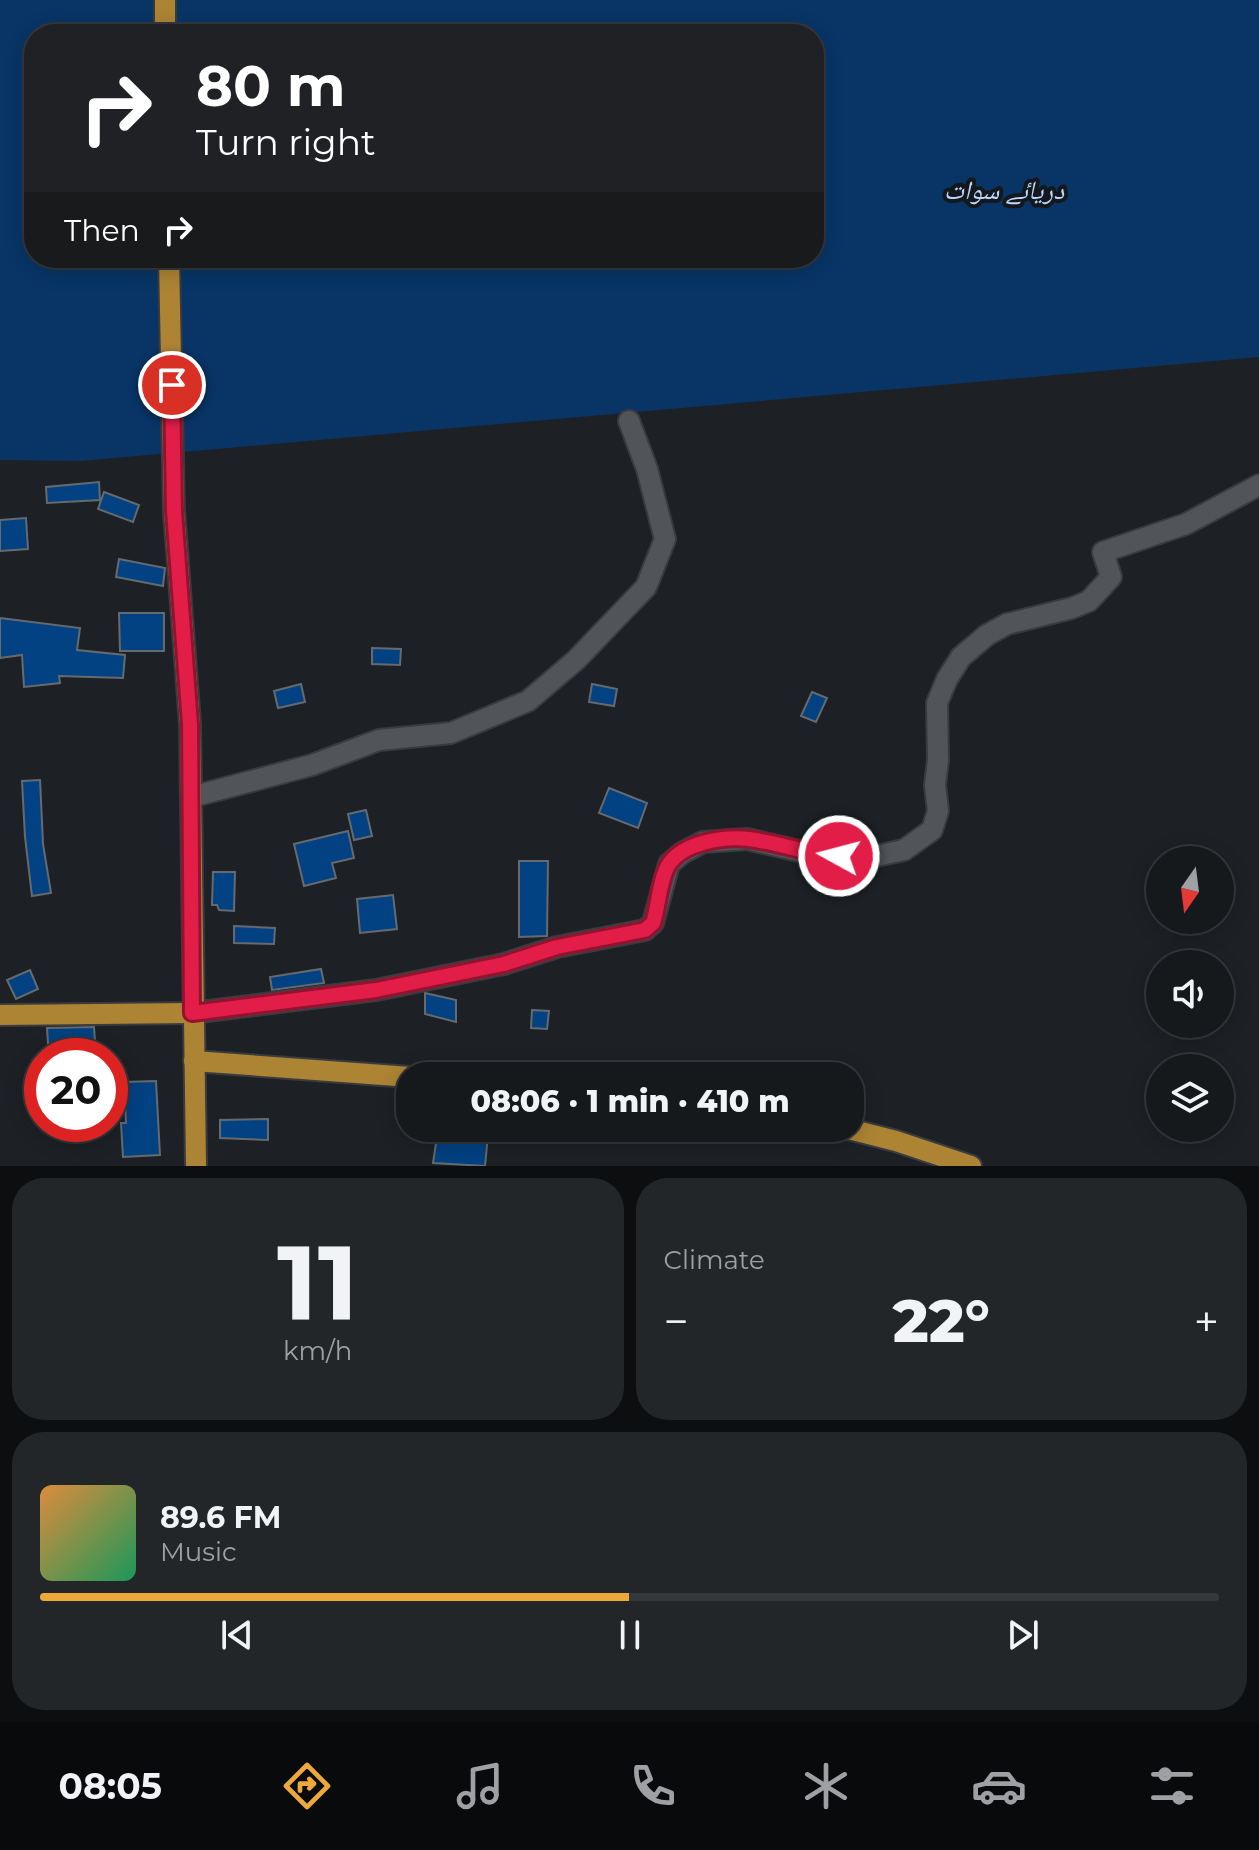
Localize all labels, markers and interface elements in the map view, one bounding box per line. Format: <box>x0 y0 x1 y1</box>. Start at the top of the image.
text: 80 m <box>196 52 346 120</box>
icon: right <box>64 56 168 160</box>
text: Turn right <box>196 120 376 164</box>
water label: دریائے سوات <box>944 174 1064 206</box>
icon: right <box>156 208 200 252</box>
text: Then <box>64 212 140 249</box>
pin <box>138 351 206 419</box>
icon: arrive <box>150 363 194 407</box>
position arrow <box>797 814 881 898</box>
north arrow <box>1146 846 1234 934</box>
map controls <box>1146 846 1234 1142</box>
button: sound <box>1146 950 1234 1038</box>
speed limit sign: 20 <box>24 1038 128 1142</box>
button: layers <box>1146 1054 1234 1142</box>
text: 08:06 · 1 min · 410 m <box>471 1083 789 1120</box>
text: 11 <box>277 1219 359 1346</box>
text: Climate <box>664 1244 765 1276</box>
text: 22° <box>893 1284 990 1357</box>
text: − <box>664 1294 689 1348</box>
text: + <box>1194 1294 1219 1348</box>
text: km/h <box>283 1335 352 1367</box>
text: 89.6 FM <box>160 1499 281 1536</box>
text: Music <box>160 1536 237 1568</box>
icon: previous <box>215 1613 259 1657</box>
icon: pause <box>608 1613 652 1657</box>
icon: next <box>1001 1613 1045 1657</box>
icon: directions <box>279 1758 335 1814</box>
icon: music <box>452 1758 508 1814</box>
icon: phone <box>625 1758 681 1814</box>
icon: climate <box>798 1758 854 1814</box>
icon: car <box>971 1758 1027 1814</box>
icon: filters <box>1144 1758 1200 1814</box>
text: 08:05 <box>59 1764 162 1808</box>

